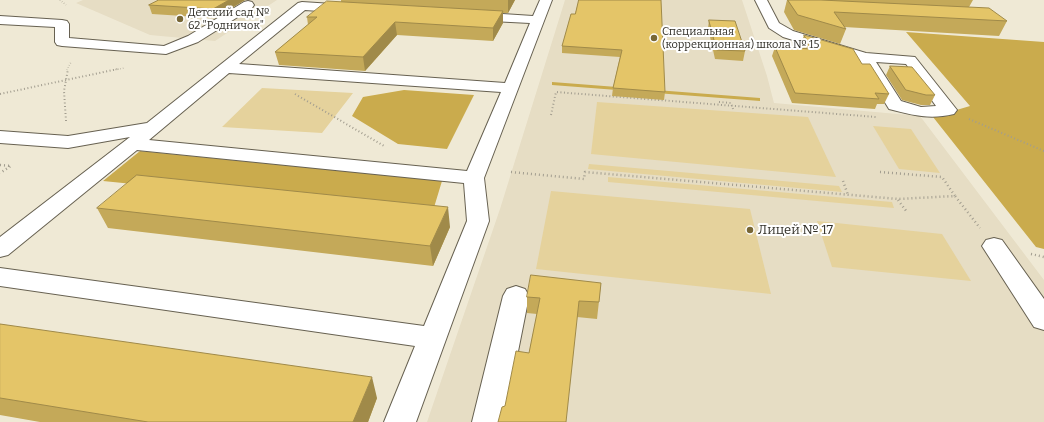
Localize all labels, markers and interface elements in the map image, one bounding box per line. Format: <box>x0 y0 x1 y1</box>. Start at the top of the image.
place label: Детский сад № 62 "Родничок" <box>188 6 270 32</box>
marker: Детский сад № 62 "Родничок" <box>175 14 185 24</box>
place label: Специальная (коррекционная) школа № 15 <box>662 25 819 51</box>
marker: Специальная (коррекционная) школа № 15 <box>649 33 659 43</box>
place label: Лицей № 17 <box>758 222 833 238</box>
marker: Лицей № 17 <box>745 225 755 235</box>

